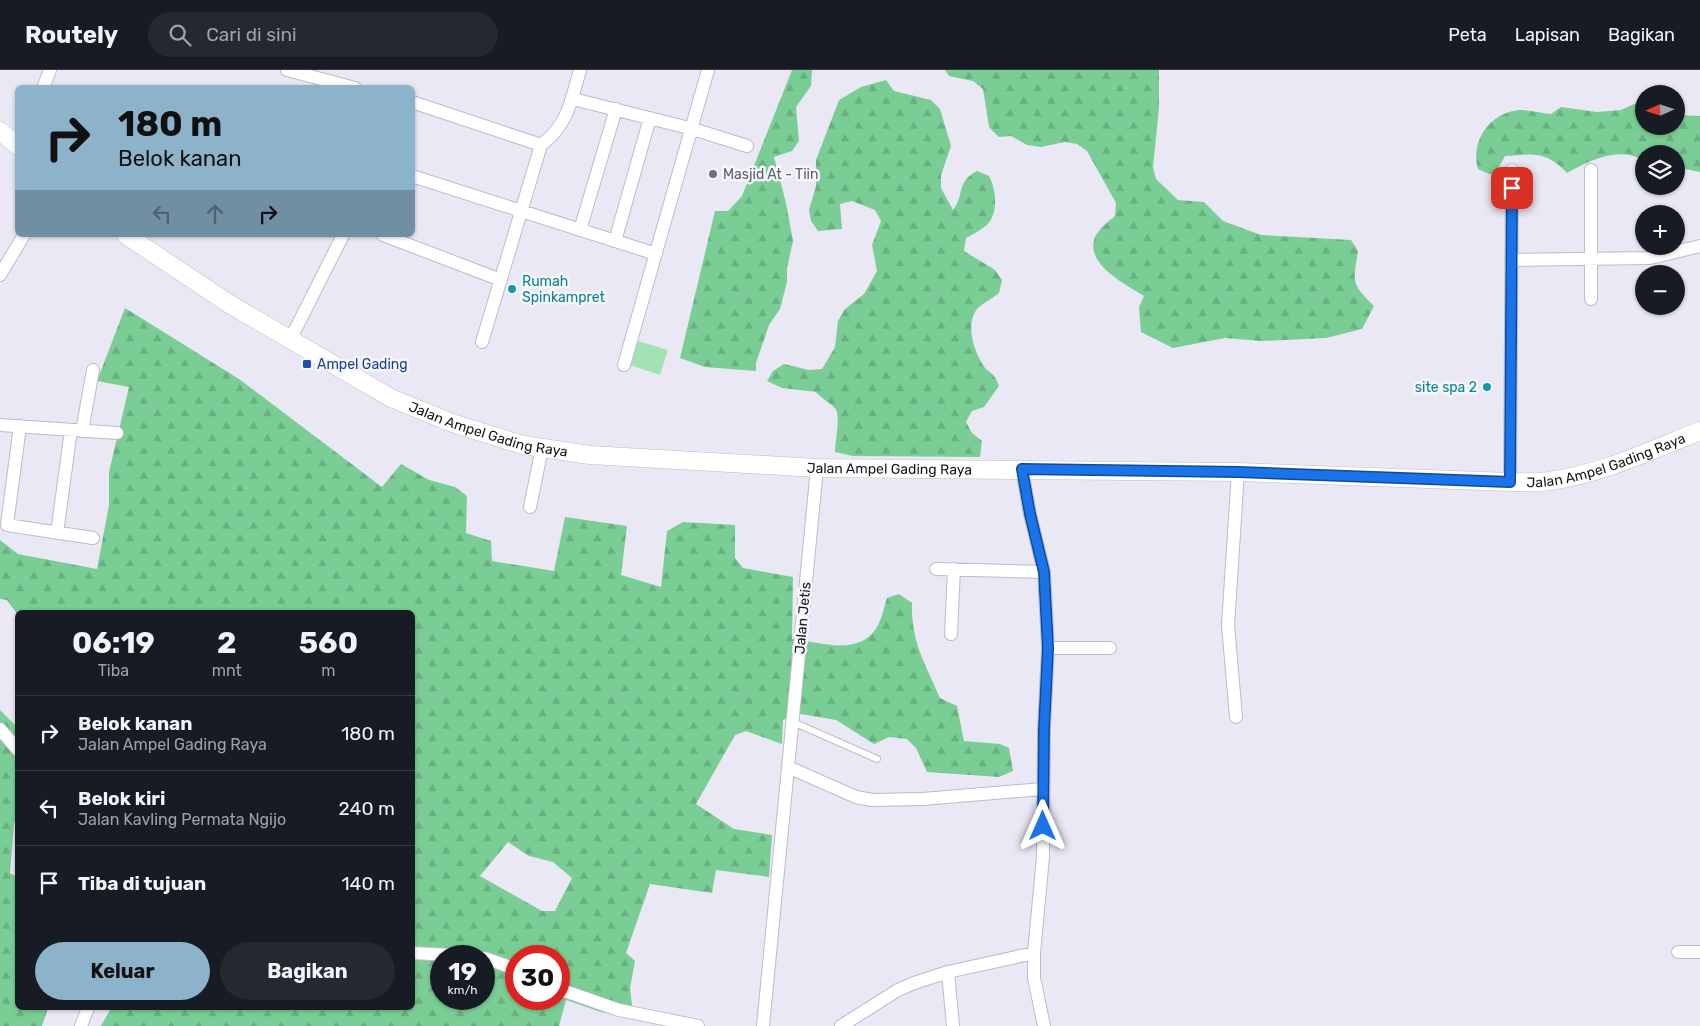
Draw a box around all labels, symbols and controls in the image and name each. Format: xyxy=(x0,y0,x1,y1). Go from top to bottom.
search box xyxy=(148,12,498,57)
text: Routely xyxy=(25,21,118,49)
icon: search xyxy=(166,21,194,49)
text: Cari di sini xyxy=(206,23,297,46)
text: Peta xyxy=(1448,24,1487,46)
text: Lapisan xyxy=(1515,24,1580,46)
text: Bagikan xyxy=(1608,24,1675,46)
north arrow xyxy=(1635,85,1685,135)
map controls xyxy=(1635,85,1685,315)
text: 180 m xyxy=(118,103,222,145)
icon: right xyxy=(35,105,100,170)
text: Belok kanan xyxy=(118,145,242,172)
button: layers xyxy=(1635,145,1685,195)
place label: Masjid At - Tiin xyxy=(723,166,818,183)
pin xyxy=(1491,167,1533,209)
marker: Masjid At - Tiin xyxy=(707,168,719,180)
icon: arrive xyxy=(1498,174,1526,202)
icon: left xyxy=(148,200,176,228)
icon: ahead xyxy=(201,200,229,228)
icon: right xyxy=(254,200,282,228)
button: + xyxy=(1635,205,1685,255)
button: − xyxy=(1635,265,1685,315)
place label: Rumah Spinkampret xyxy=(522,273,606,306)
marker: Rumah Spinkampret xyxy=(506,283,518,295)
place label: Ampel Gading xyxy=(317,356,408,373)
marker: Ampel Gading xyxy=(301,358,313,370)
place label: site spa 2 xyxy=(1415,379,1477,396)
marker: site spa 2 xyxy=(1481,381,1493,393)
street label: Jalan Ampel Gading Raya xyxy=(406,398,569,460)
street label: Jalan Ampel Gading Raya xyxy=(1526,429,1688,491)
street label: Jalan Ampel Gading Raya xyxy=(806,459,972,478)
street label: Jalan Jetis xyxy=(791,581,815,655)
text: 06:19 xyxy=(72,625,155,661)
text: 2 xyxy=(217,625,237,661)
text: 560 xyxy=(299,625,358,661)
text: Tiba xyxy=(98,661,129,680)
text: mnt xyxy=(212,661,242,680)
text: m xyxy=(321,661,335,680)
text: Belok kanan xyxy=(78,712,193,735)
icon: right xyxy=(35,719,63,747)
text: 180 m xyxy=(341,722,395,745)
text: Jalan Ampel Gading Raya xyxy=(78,735,267,754)
text: Belok kiri xyxy=(78,787,165,810)
icon: left xyxy=(35,794,63,822)
text: 240 m xyxy=(339,797,395,820)
position arrow xyxy=(1016,799,1068,851)
text: Jalan Kavling Permata Ngijo xyxy=(78,810,286,829)
icon: arrive xyxy=(35,869,63,897)
text: Tiba di tujuan xyxy=(78,872,206,895)
text: 140 m xyxy=(341,872,395,895)
button: Keluar xyxy=(35,942,210,1000)
button: Bagikan xyxy=(220,942,395,1000)
speed limit sign: 30 xyxy=(505,945,570,1010)
text: 19 xyxy=(448,957,477,986)
text: km/h xyxy=(448,983,477,997)

